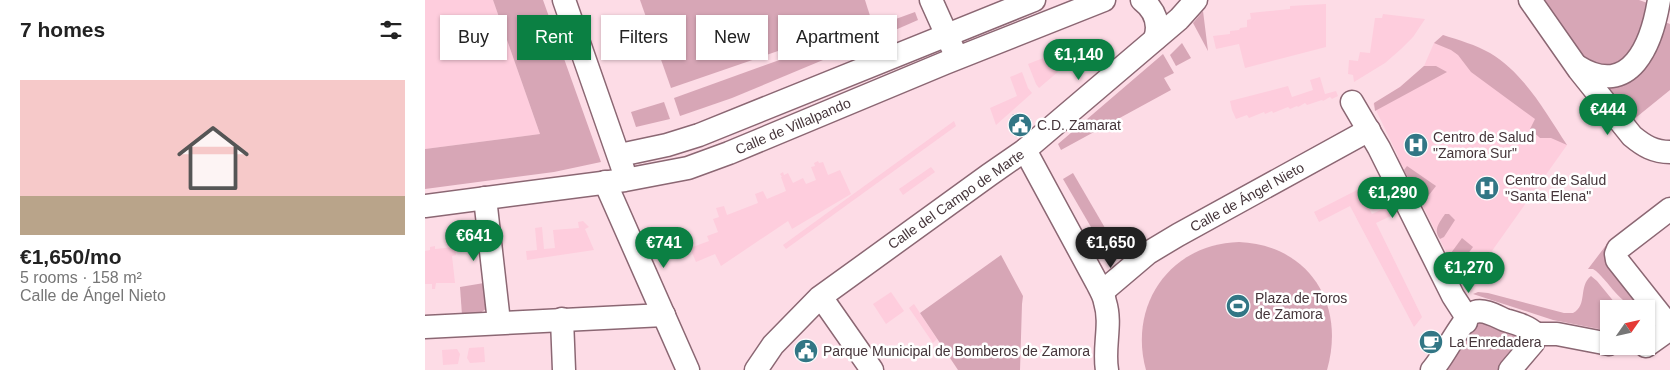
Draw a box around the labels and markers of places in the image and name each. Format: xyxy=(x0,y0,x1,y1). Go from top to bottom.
pin: €1,140 xyxy=(1038,38,1120,81)
pin: €444 xyxy=(1578,94,1638,136)
public building icon: C.D. Zamarat xyxy=(1007,112,1033,138)
place label: C.D. Zamarat xyxy=(1037,117,1121,133)
place label: Centro de Salud "Zamora Sur" xyxy=(1433,129,1534,161)
hospital icon: Centro de Salud "Zamora Sur" xyxy=(1403,132,1429,158)
place label: Centro de Salud "Santa Elena" xyxy=(1505,172,1606,204)
hospital icon: Centro de Salud "Santa Elena" xyxy=(1474,175,1500,201)
pin: €1,290 xyxy=(1352,176,1434,219)
pin: €641 xyxy=(444,220,504,262)
pin: €741 xyxy=(634,226,694,269)
pin: €1,650 xyxy=(1070,226,1152,269)
pin: €1,270 xyxy=(1428,252,1510,294)
place label: Plaza de Toros de Zamora xyxy=(1255,290,1347,322)
sports icon: Plaza de Toros de Zamora xyxy=(1225,293,1251,319)
cafe icon: La Enredadera xyxy=(1418,329,1444,355)
place label: La Enredadera xyxy=(1449,334,1542,350)
public building icon: Parque Municipal de Bomberos de Zamora xyxy=(793,338,819,364)
place label: Parque Municipal de Bomberos de Zamora xyxy=(823,343,1090,359)

